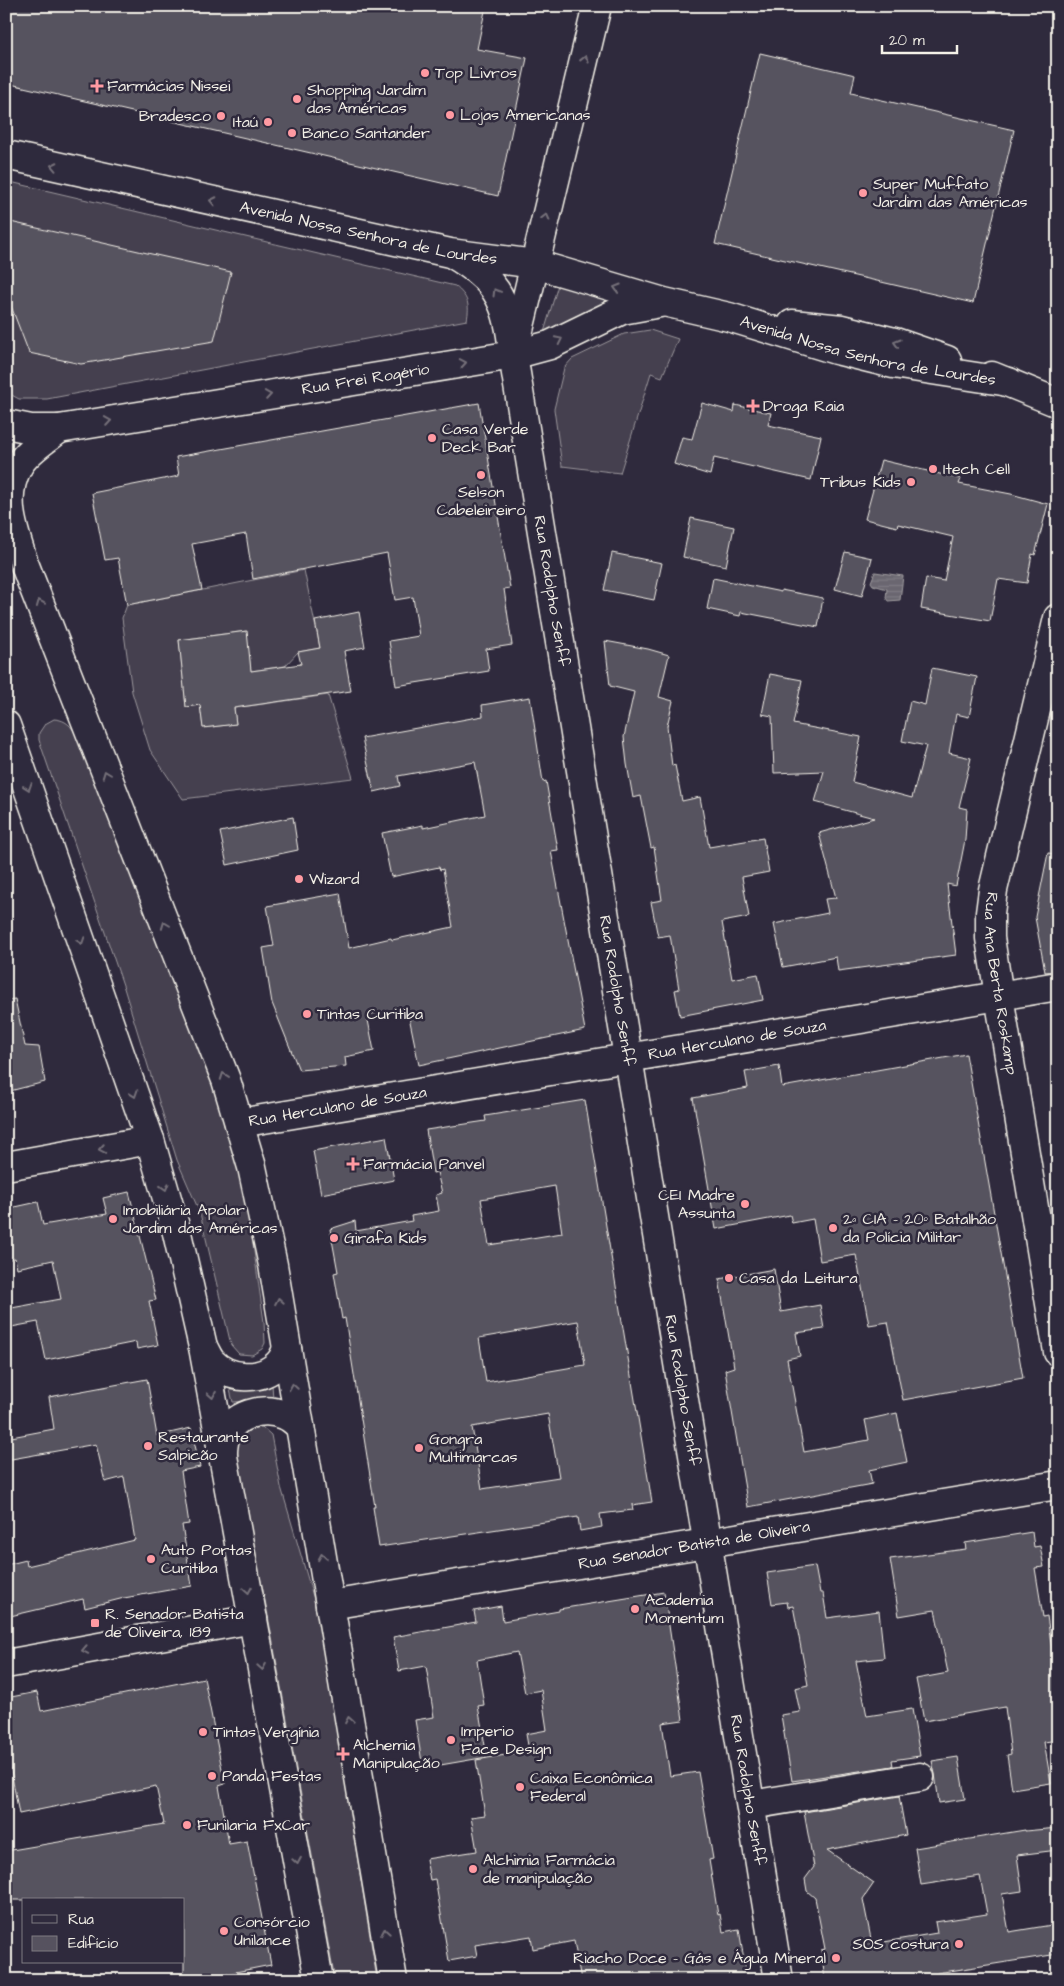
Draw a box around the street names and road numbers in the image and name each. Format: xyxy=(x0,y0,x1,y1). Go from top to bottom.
street label: Avenida Nossa Senhora de Lourdes xyxy=(238,196,499,270)
street label: Avenida Nossa Senhora de Lourdes xyxy=(737,310,997,391)
street label: Rua Frei Rogério xyxy=(300,358,431,400)
street label: Rua Rodolpho Senff xyxy=(528,514,575,668)
street label: Rua Ana Berta Roskamp xyxy=(979,891,1023,1077)
street label: Rua Rodolpho Senff xyxy=(594,914,640,1068)
street label: Rua Herculano de Souza xyxy=(646,1014,828,1065)
street label: Rua Herculano de Souza xyxy=(247,1081,428,1132)
street label: Rua Rodolpho Senff xyxy=(659,1313,706,1468)
street label: Rua Senador Batista de Oliveira xyxy=(577,1515,811,1575)
street label: Rua Rodolpho Senff xyxy=(725,1713,771,1867)

